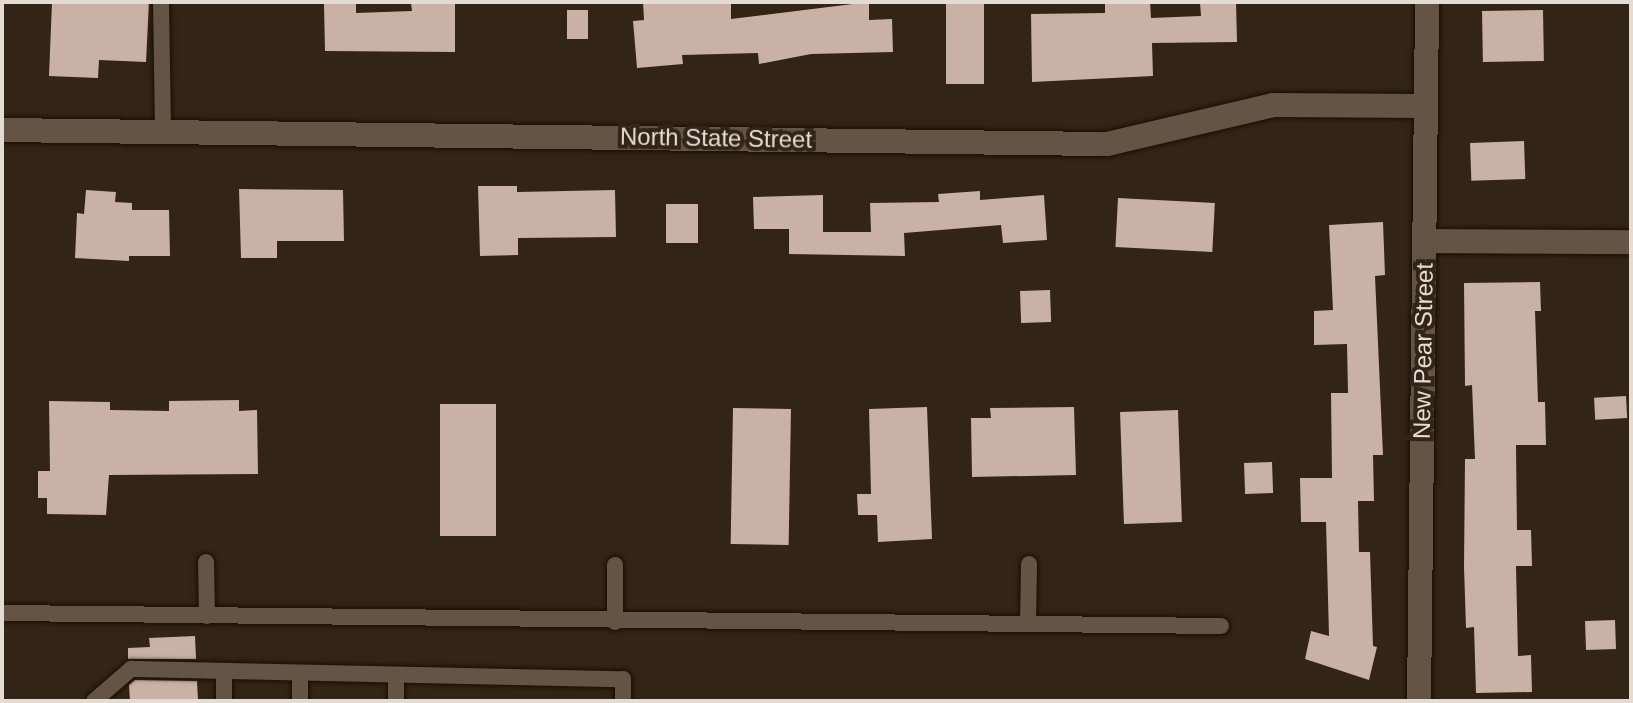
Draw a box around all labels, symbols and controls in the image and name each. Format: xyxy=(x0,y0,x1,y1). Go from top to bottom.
street label: North State Street xyxy=(620,122,812,154)
street label: New Pear Street xyxy=(1407,263,1439,439)

